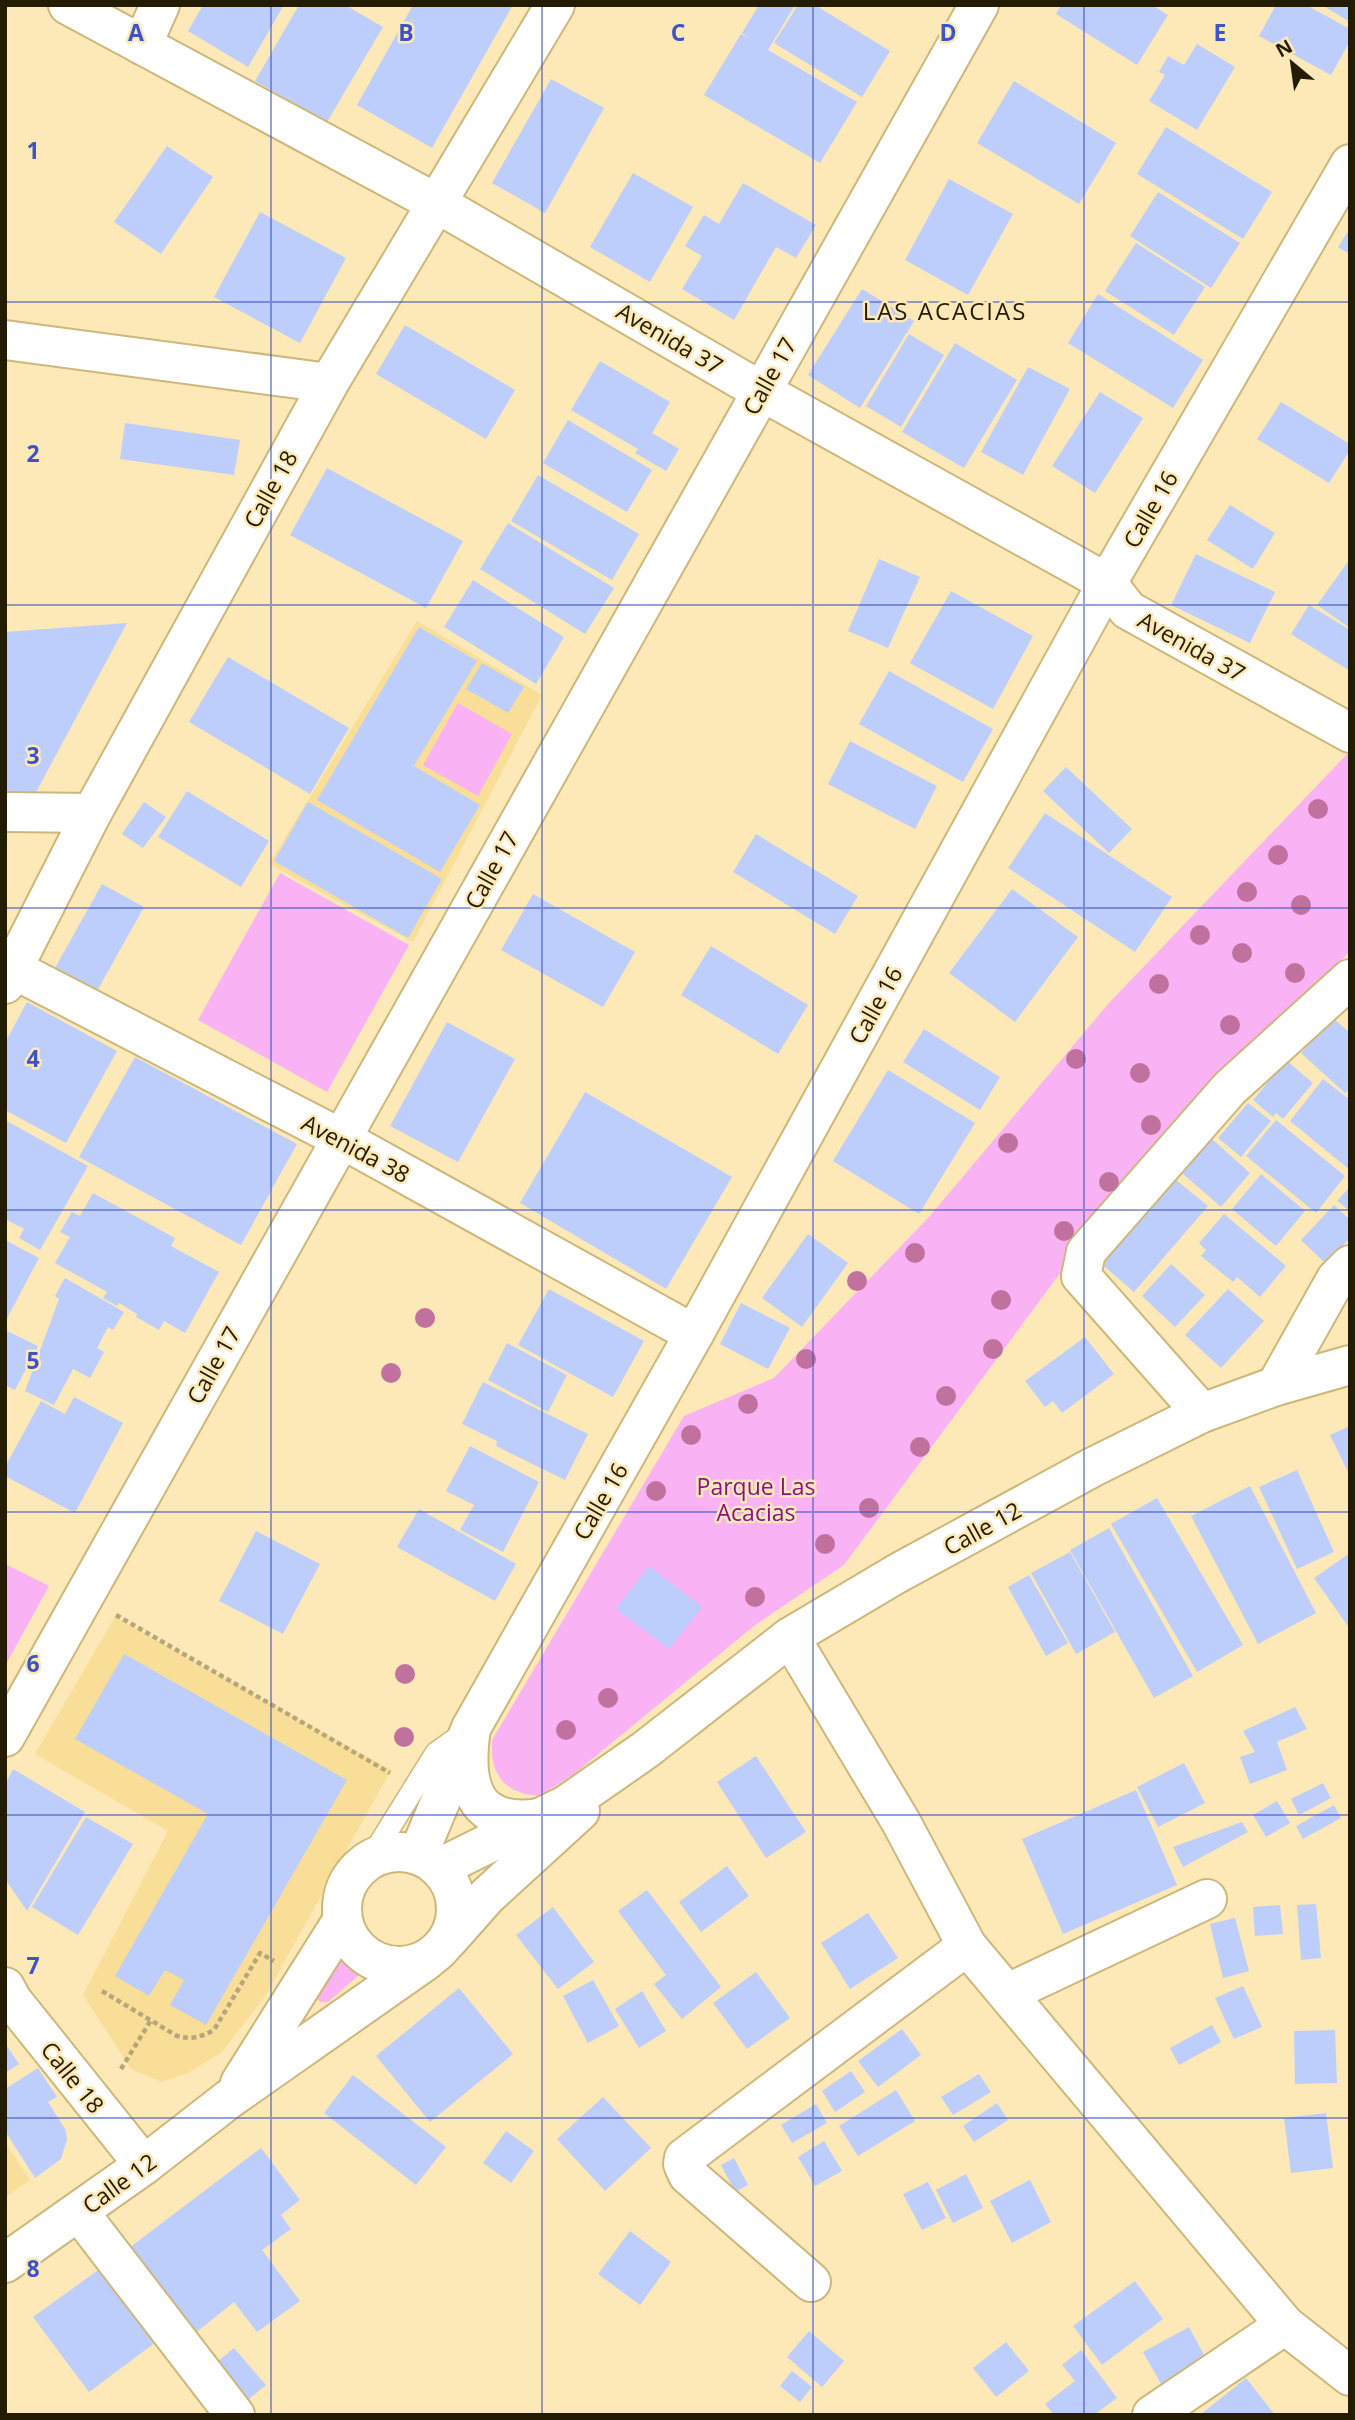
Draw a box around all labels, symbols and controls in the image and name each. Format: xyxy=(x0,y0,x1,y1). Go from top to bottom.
text: A xyxy=(128,16,144,48)
text: B xyxy=(398,16,414,48)
text: C xyxy=(671,16,685,48)
text: D xyxy=(939,16,957,48)
text: E xyxy=(1214,16,1226,48)
north arrow xyxy=(1257,28,1327,98)
text: N xyxy=(1271,33,1297,63)
text: 1 xyxy=(26,134,40,166)
district label: LAS ACACIAS xyxy=(863,294,1027,327)
street label: Avenida 37 xyxy=(611,295,729,381)
street label: Calle 17 xyxy=(735,331,803,421)
text: 2 xyxy=(26,437,40,469)
street label: Calle 18 xyxy=(236,444,304,534)
street label: Calle 16 xyxy=(1115,465,1185,553)
street label: Avenida 37 xyxy=(1133,603,1251,689)
text: 3 xyxy=(26,739,40,771)
street label: Calle 17 xyxy=(457,825,525,915)
street label: Calle 16 xyxy=(841,960,909,1050)
text: 4 xyxy=(26,1042,40,1074)
street label: Avenida 38 xyxy=(296,1106,416,1190)
street label: Calle 17 xyxy=(179,1320,247,1410)
text: 5 xyxy=(26,1344,40,1376)
street label: Calle 16 xyxy=(565,1457,635,1545)
park label: Parque Las Acacias xyxy=(697,1470,815,1528)
street label: Calle 12 xyxy=(937,1494,1027,1562)
text: 6 xyxy=(26,1647,40,1679)
text: 7 xyxy=(26,1949,40,1981)
street label: Calle 18 xyxy=(34,2034,112,2120)
street label: Calle 12 xyxy=(76,2145,162,2221)
text: 8 xyxy=(26,2252,40,2284)

